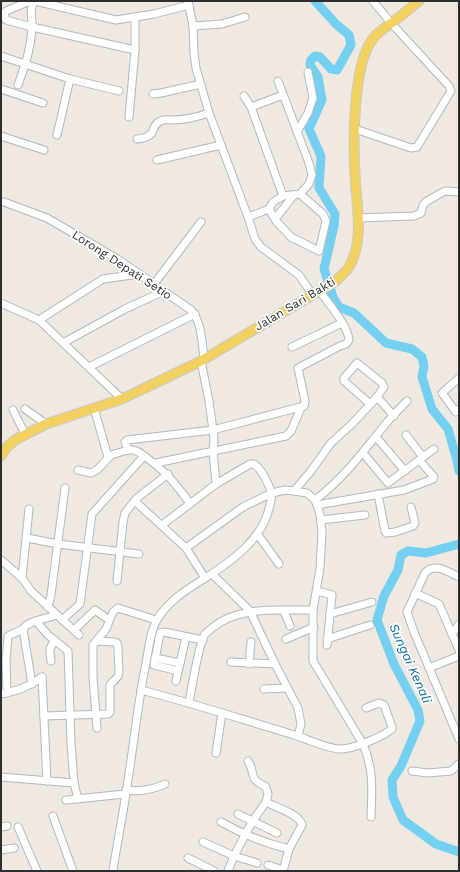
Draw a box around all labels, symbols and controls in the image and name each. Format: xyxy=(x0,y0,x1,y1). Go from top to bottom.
street label: Lorong Depati Setio xyxy=(70,228,174,302)
street label: Jalan Sari Bakti xyxy=(252,274,338,334)
water label: Sungai Kenali xyxy=(386,621,435,706)

